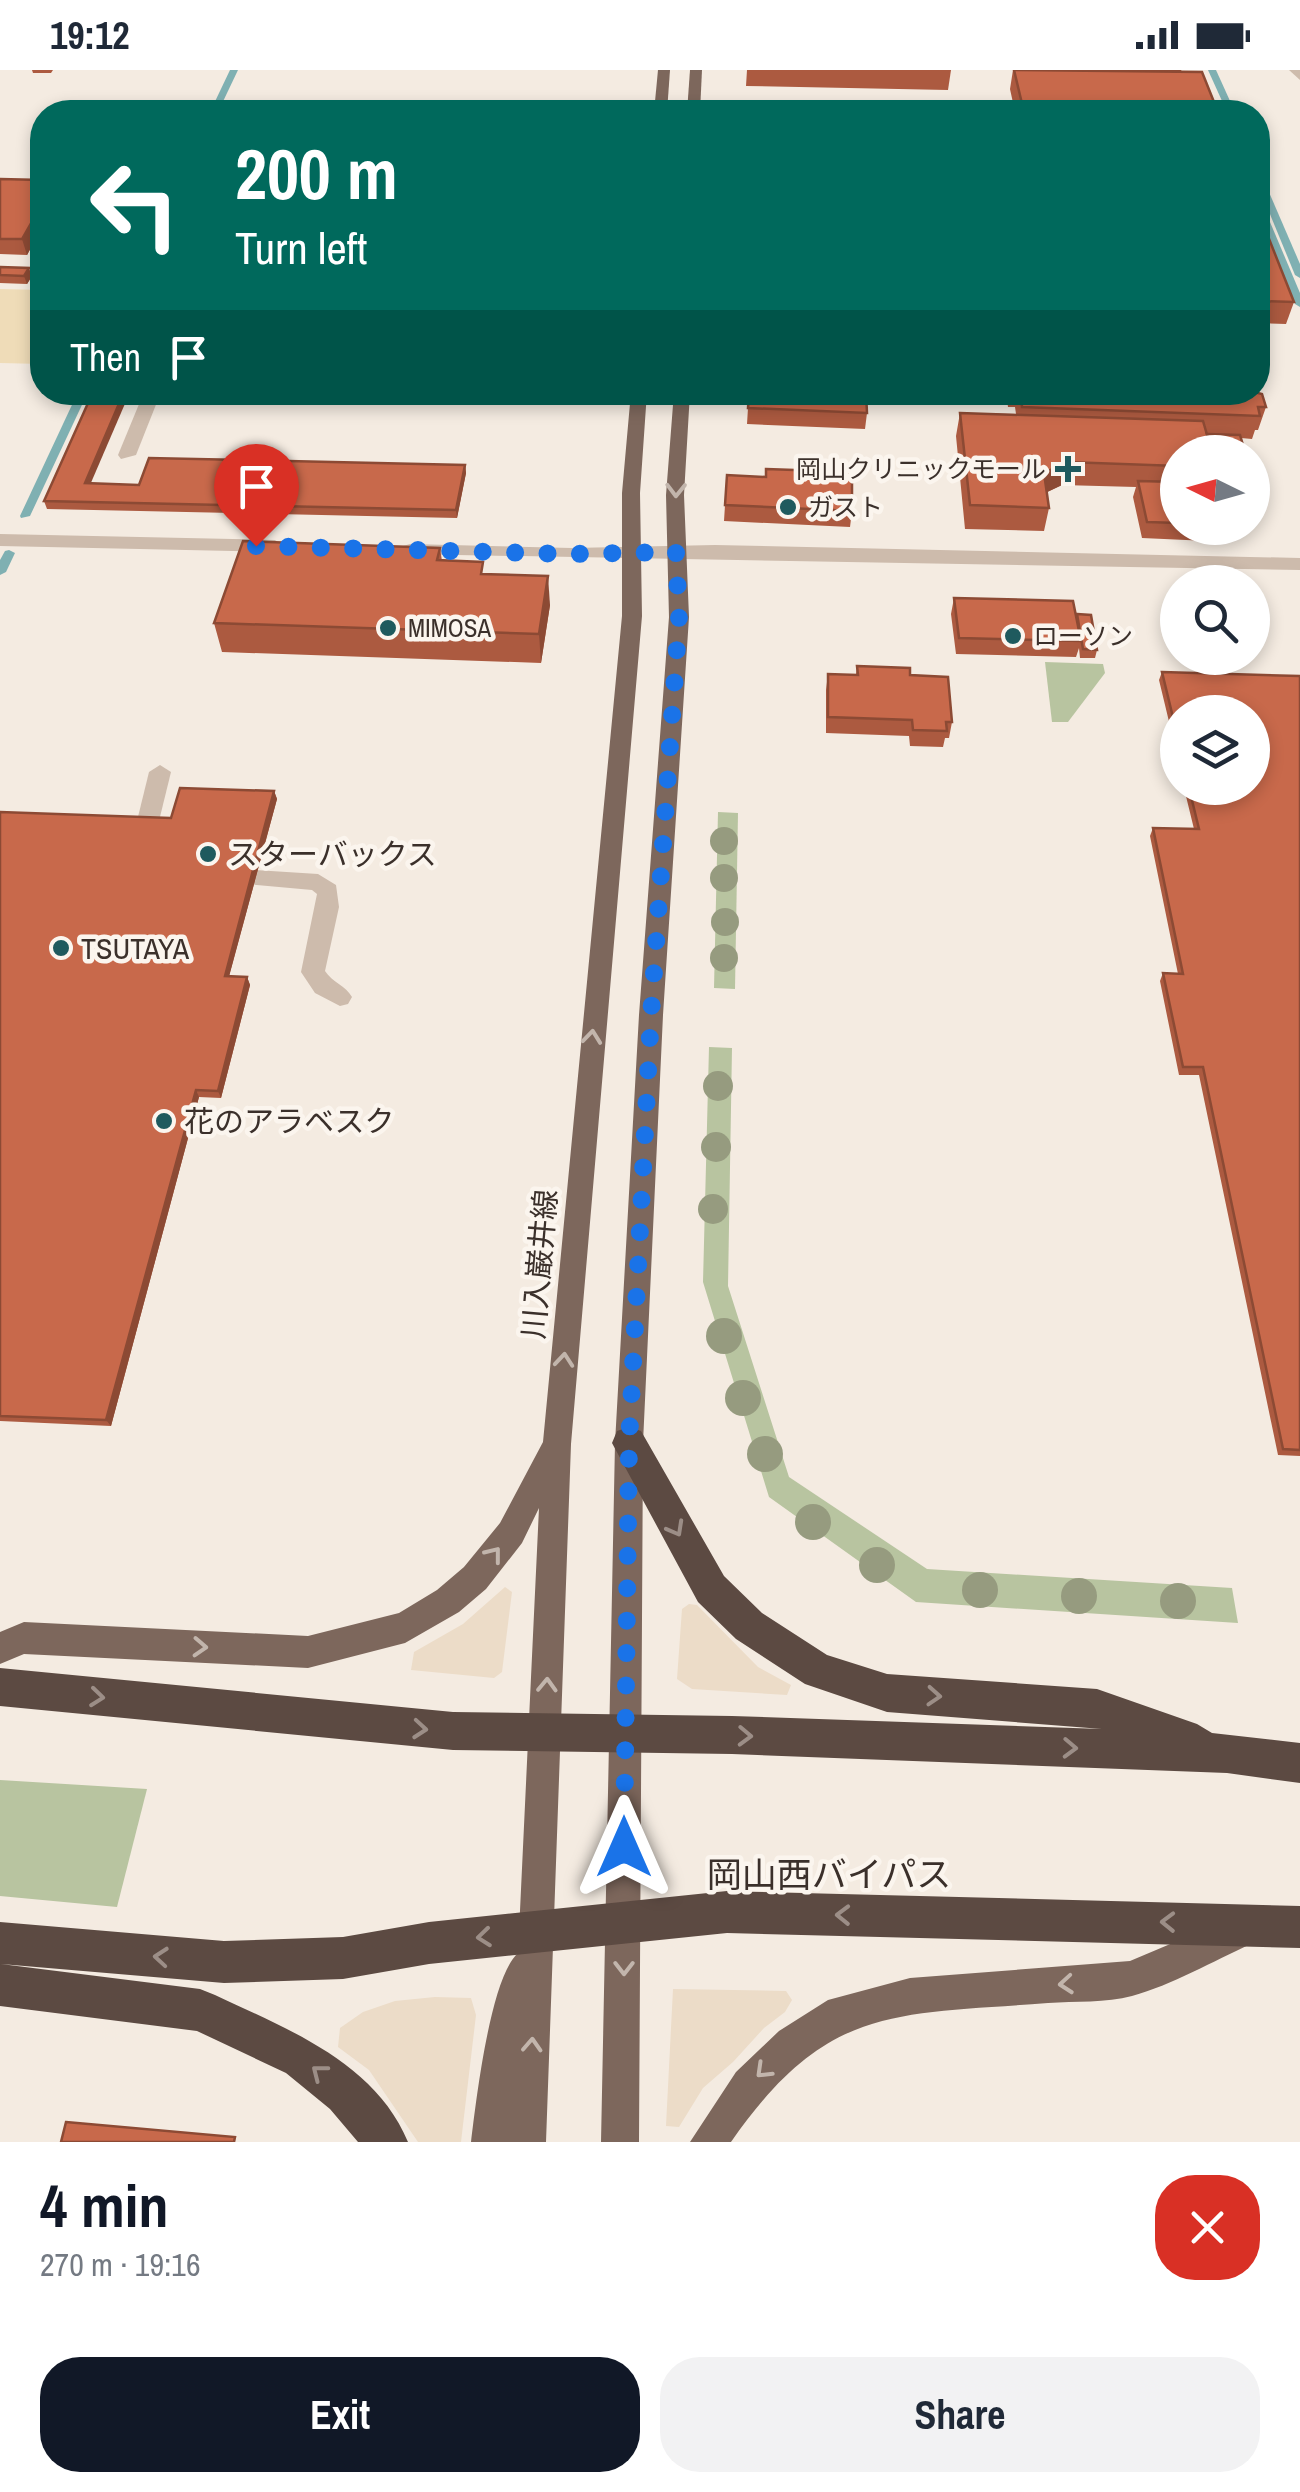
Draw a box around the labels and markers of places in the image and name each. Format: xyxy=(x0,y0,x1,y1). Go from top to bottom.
pin xyxy=(214,444,299,547)
place label: 岡山クリニックモール xyxy=(796,452,1046,486)
marker: 岡山クリニックモール xyxy=(1055,456,1081,482)
place label: ガスト xyxy=(808,490,883,524)
marker: ガスト xyxy=(777,496,799,518)
place label: MIMOSA xyxy=(408,611,491,645)
marker: MIMOSA xyxy=(377,617,399,639)
place label: ローソン xyxy=(1033,619,1133,653)
marker: ローソン xyxy=(1002,625,1024,647)
place label: スターバックス xyxy=(228,834,437,874)
marker: スターバックス xyxy=(197,843,219,865)
place label: TSUTAYA xyxy=(81,928,190,968)
marker: TSUTAYA xyxy=(50,937,72,959)
place label: 花のアラベスク xyxy=(184,1101,395,1141)
marker: 花のアラベスク xyxy=(153,1110,175,1132)

